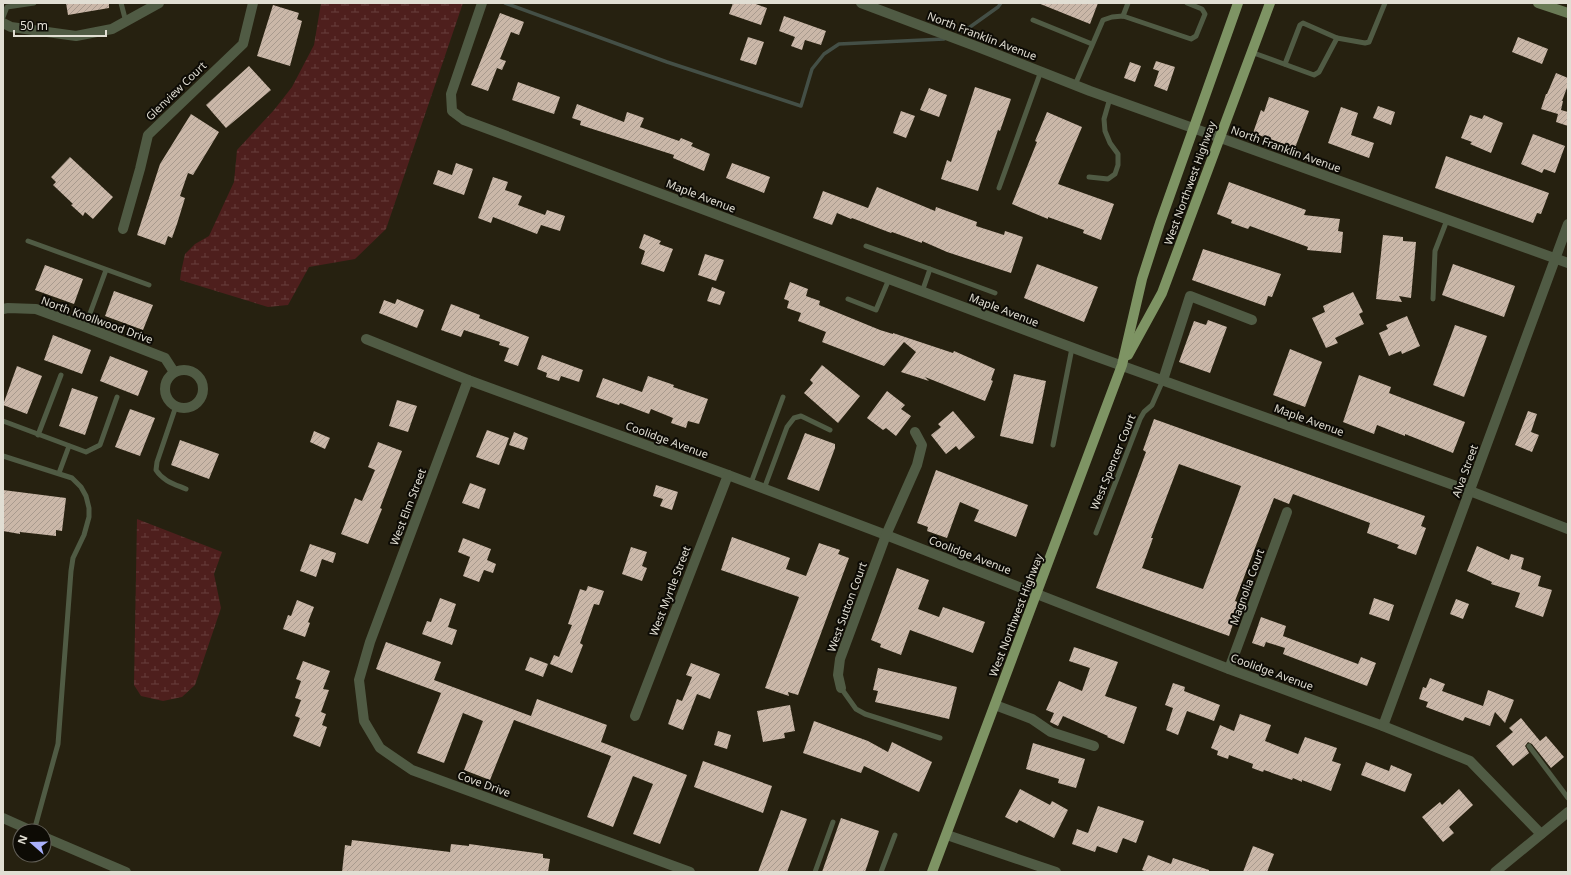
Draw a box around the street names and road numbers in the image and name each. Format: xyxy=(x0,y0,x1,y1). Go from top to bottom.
street label: North Franklin Avenue xyxy=(925,8,1039,63)
street label: Glenview Court xyxy=(142,58,209,123)
street label: West Northwest Highway xyxy=(1160,119,1219,247)
street label: North Franklin Avenue xyxy=(1229,122,1343,175)
street label: Maple Avenue xyxy=(664,175,738,216)
street label: Maple Avenue xyxy=(967,289,1041,330)
street label: North Knollwood Drive xyxy=(39,292,155,347)
street label: Maple Avenue xyxy=(1272,400,1346,439)
street label: West Spencer Court xyxy=(1086,412,1139,512)
street label: Coolidge Avenue xyxy=(624,418,711,461)
street label: Alva Street xyxy=(1448,442,1481,499)
street label: West Elm Street xyxy=(386,466,429,547)
street label: Coolidge Avenue xyxy=(927,532,1014,577)
street label: West Myrtle Street xyxy=(646,544,694,638)
street label: Magnolia Court xyxy=(1226,547,1267,627)
street label: West Northwest Highway xyxy=(985,551,1046,678)
street label: West Sutton Court xyxy=(823,560,870,654)
street label: Coolidge Avenue xyxy=(1229,650,1316,693)
street label: Cove Drive xyxy=(456,767,513,800)

